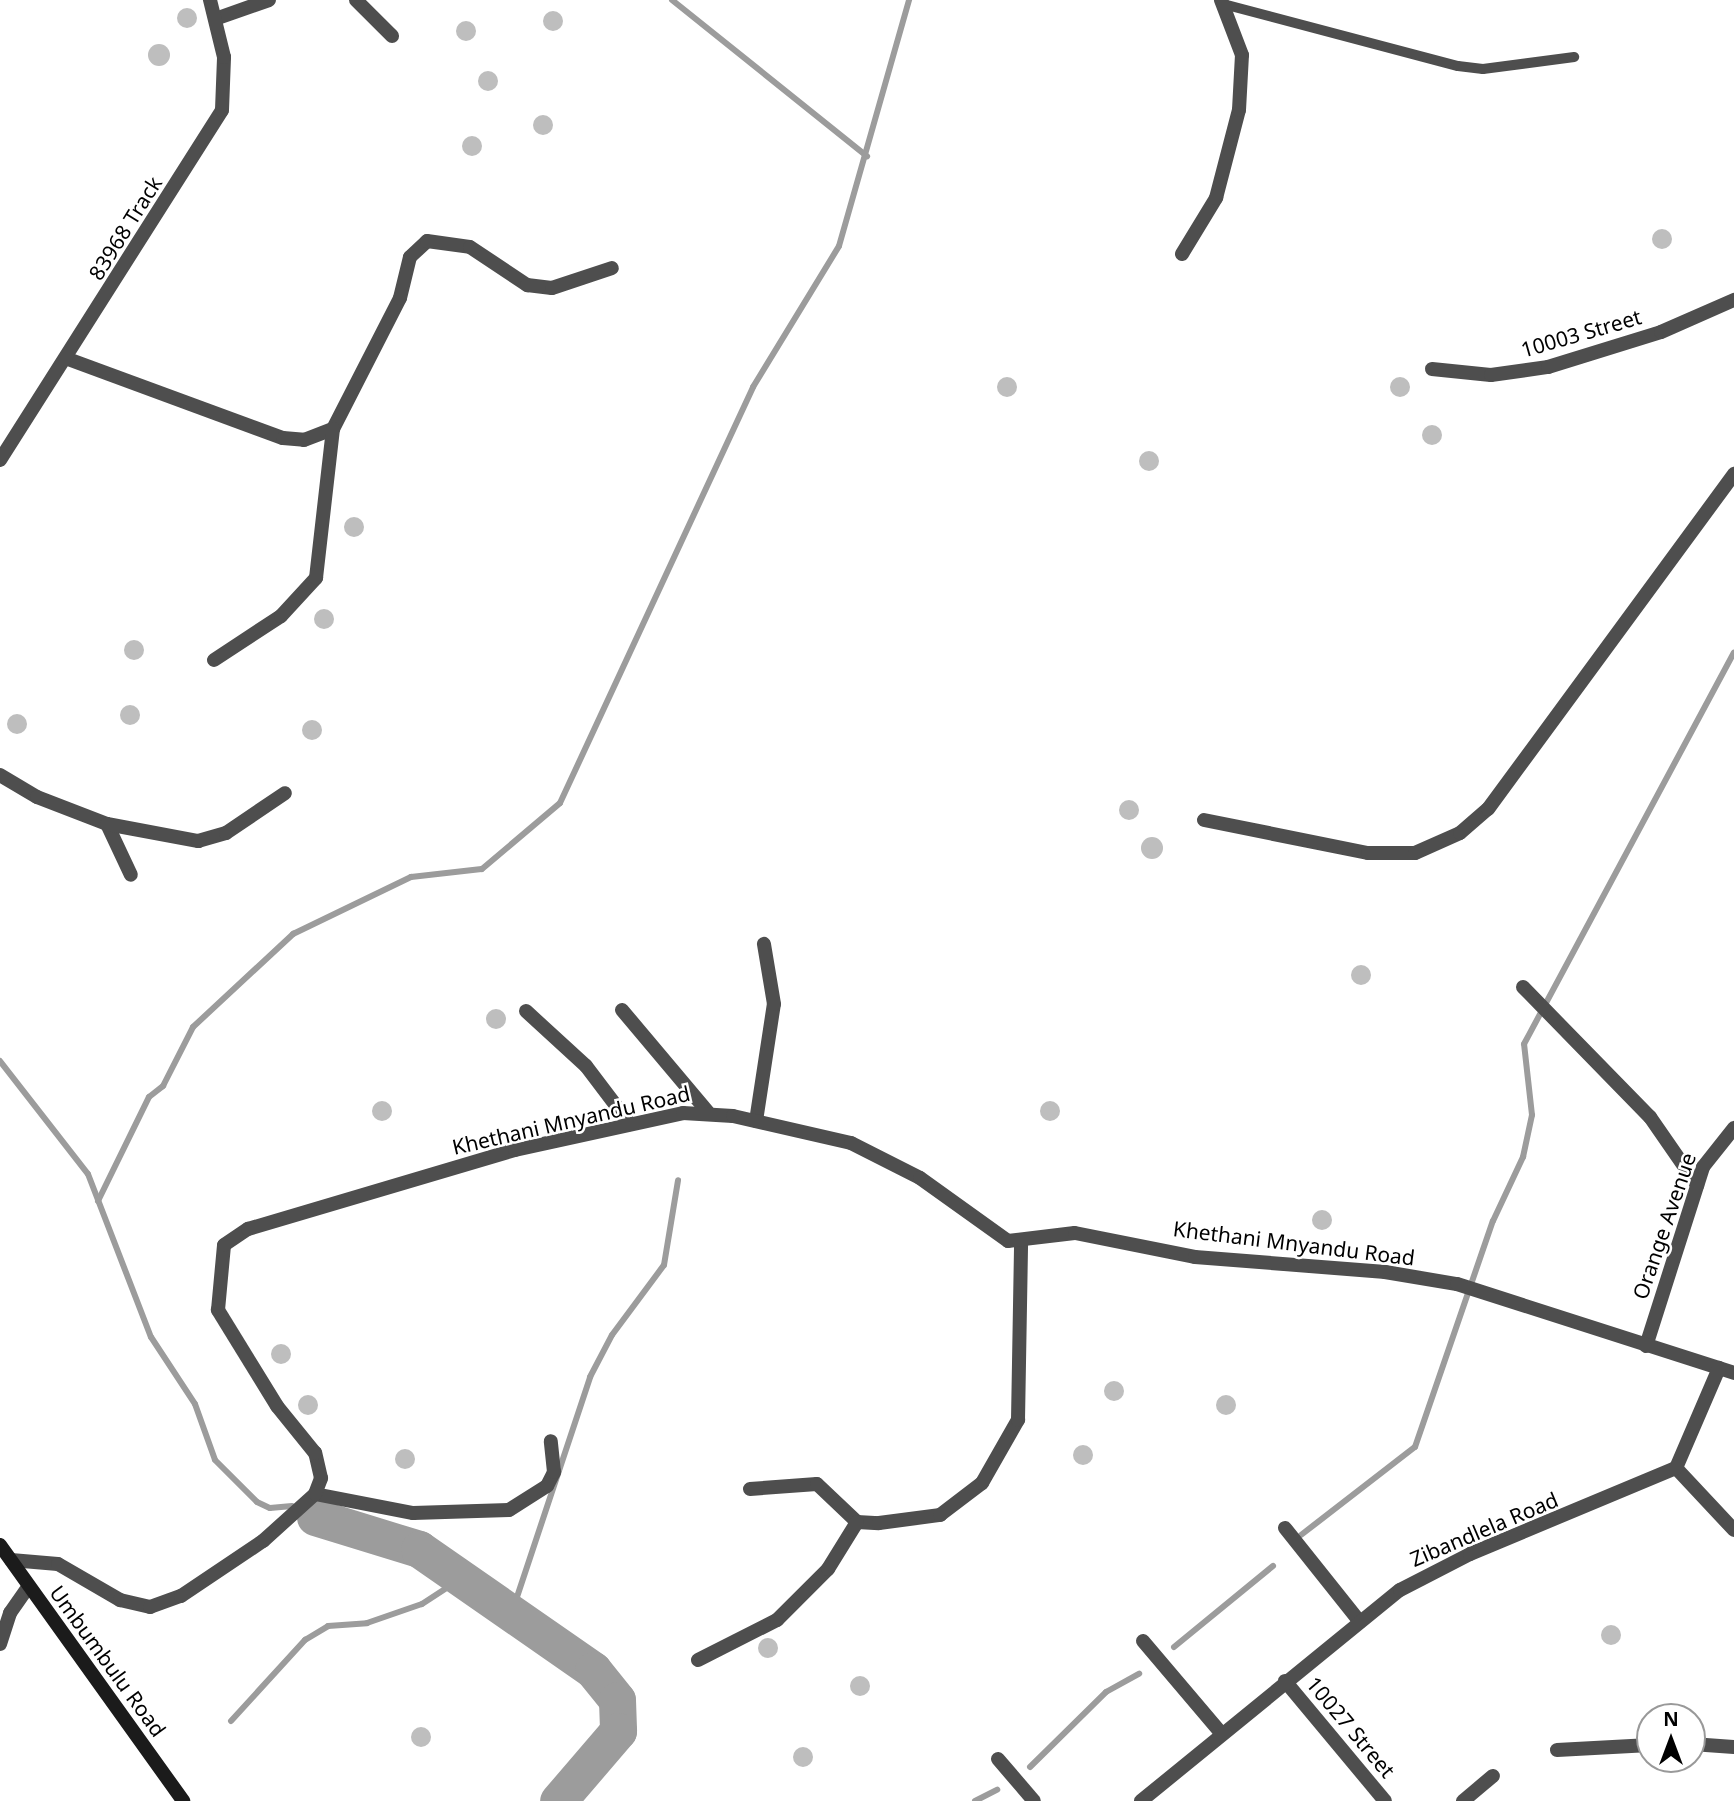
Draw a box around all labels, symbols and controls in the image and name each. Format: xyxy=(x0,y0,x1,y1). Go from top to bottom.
street label: 83968 Track xyxy=(83,172,167,284)
street label: 10003 Street xyxy=(1518,304,1644,362)
street label: Khethani Mnyandu Road xyxy=(450,1080,692,1160)
street label: Orange Avenue xyxy=(1627,1149,1701,1303)
street label: Khethani Mnyandu Road xyxy=(1172,1216,1416,1270)
street label: Zibandlela Road xyxy=(1406,1486,1562,1572)
street label: Umbumbulu Road xyxy=(45,1580,171,1742)
street label: 10027 Street xyxy=(1301,1671,1401,1783)
north arrow xyxy=(1636,1703,1706,1773)
text: N xyxy=(1663,1706,1679,1732)

